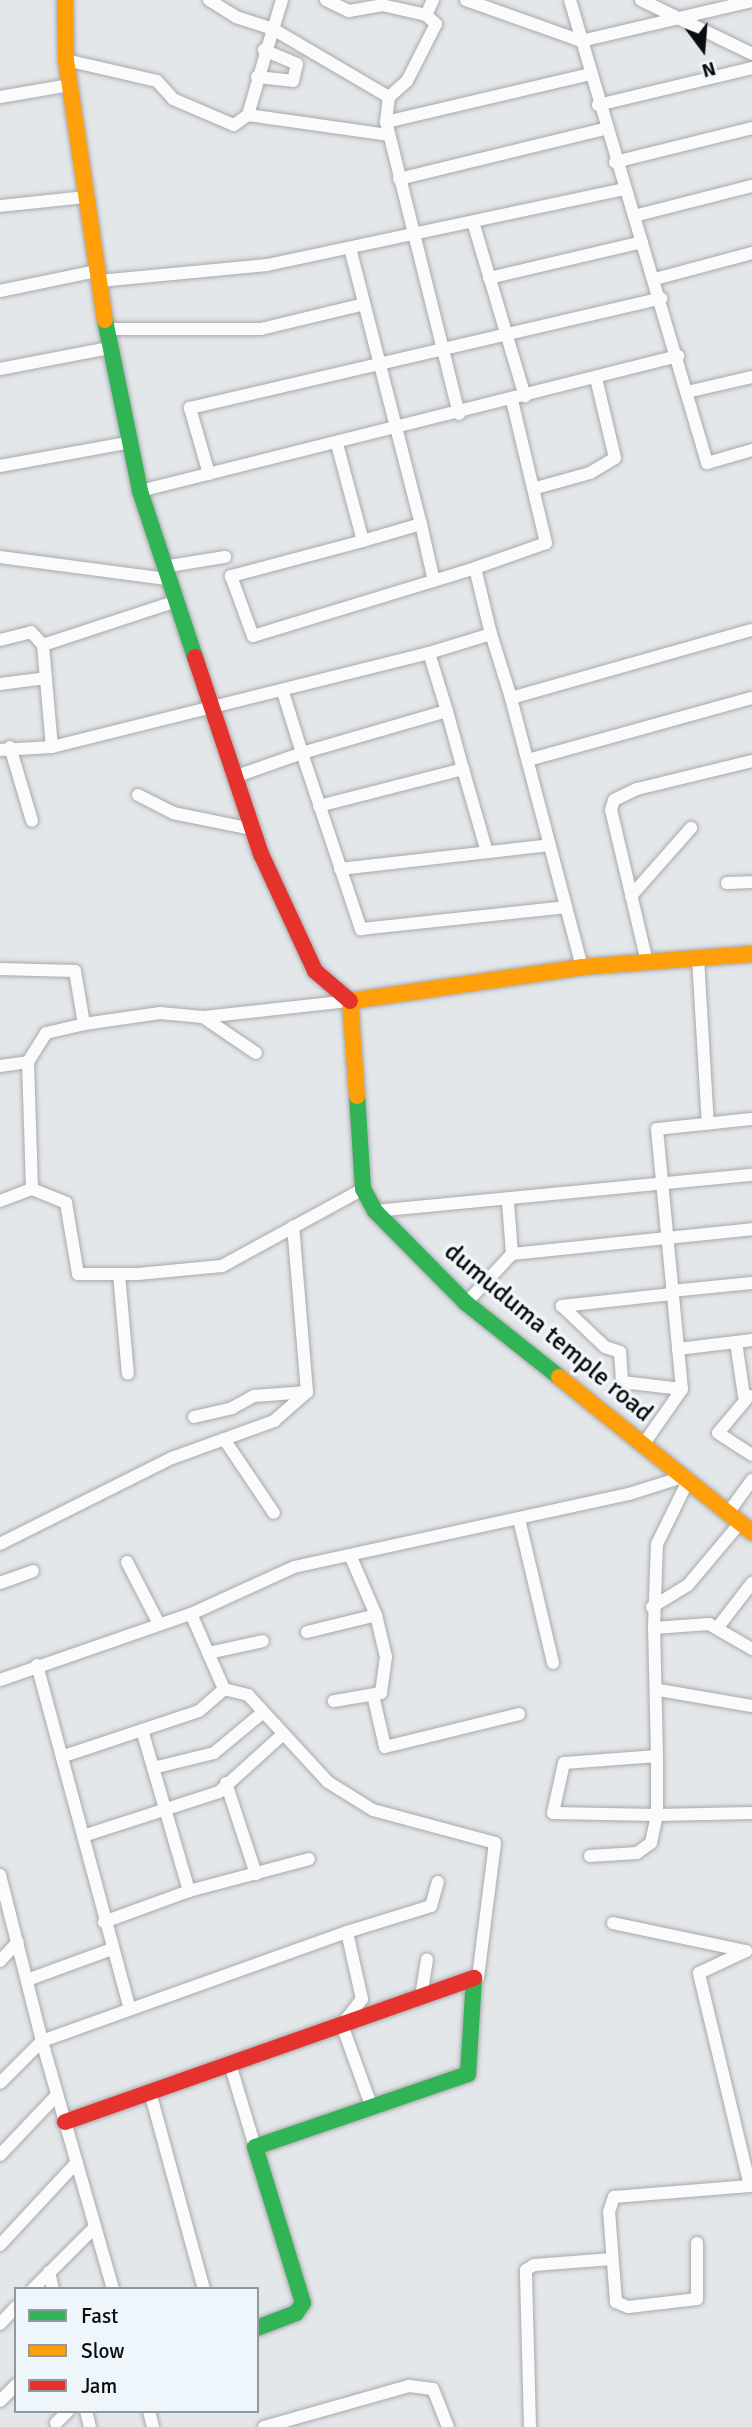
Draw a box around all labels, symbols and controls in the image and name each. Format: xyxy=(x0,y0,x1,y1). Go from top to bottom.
north arrow xyxy=(668,14,738,84)
text: N xyxy=(699,56,718,83)
street label: dumuduma temple road xyxy=(437,1237,659,1429)
legend xyxy=(14,2287,259,2413)
text: Fast xyxy=(81,2303,118,2329)
text: Slow xyxy=(81,2338,125,2364)
text: Jam xyxy=(81,2373,117,2399)

